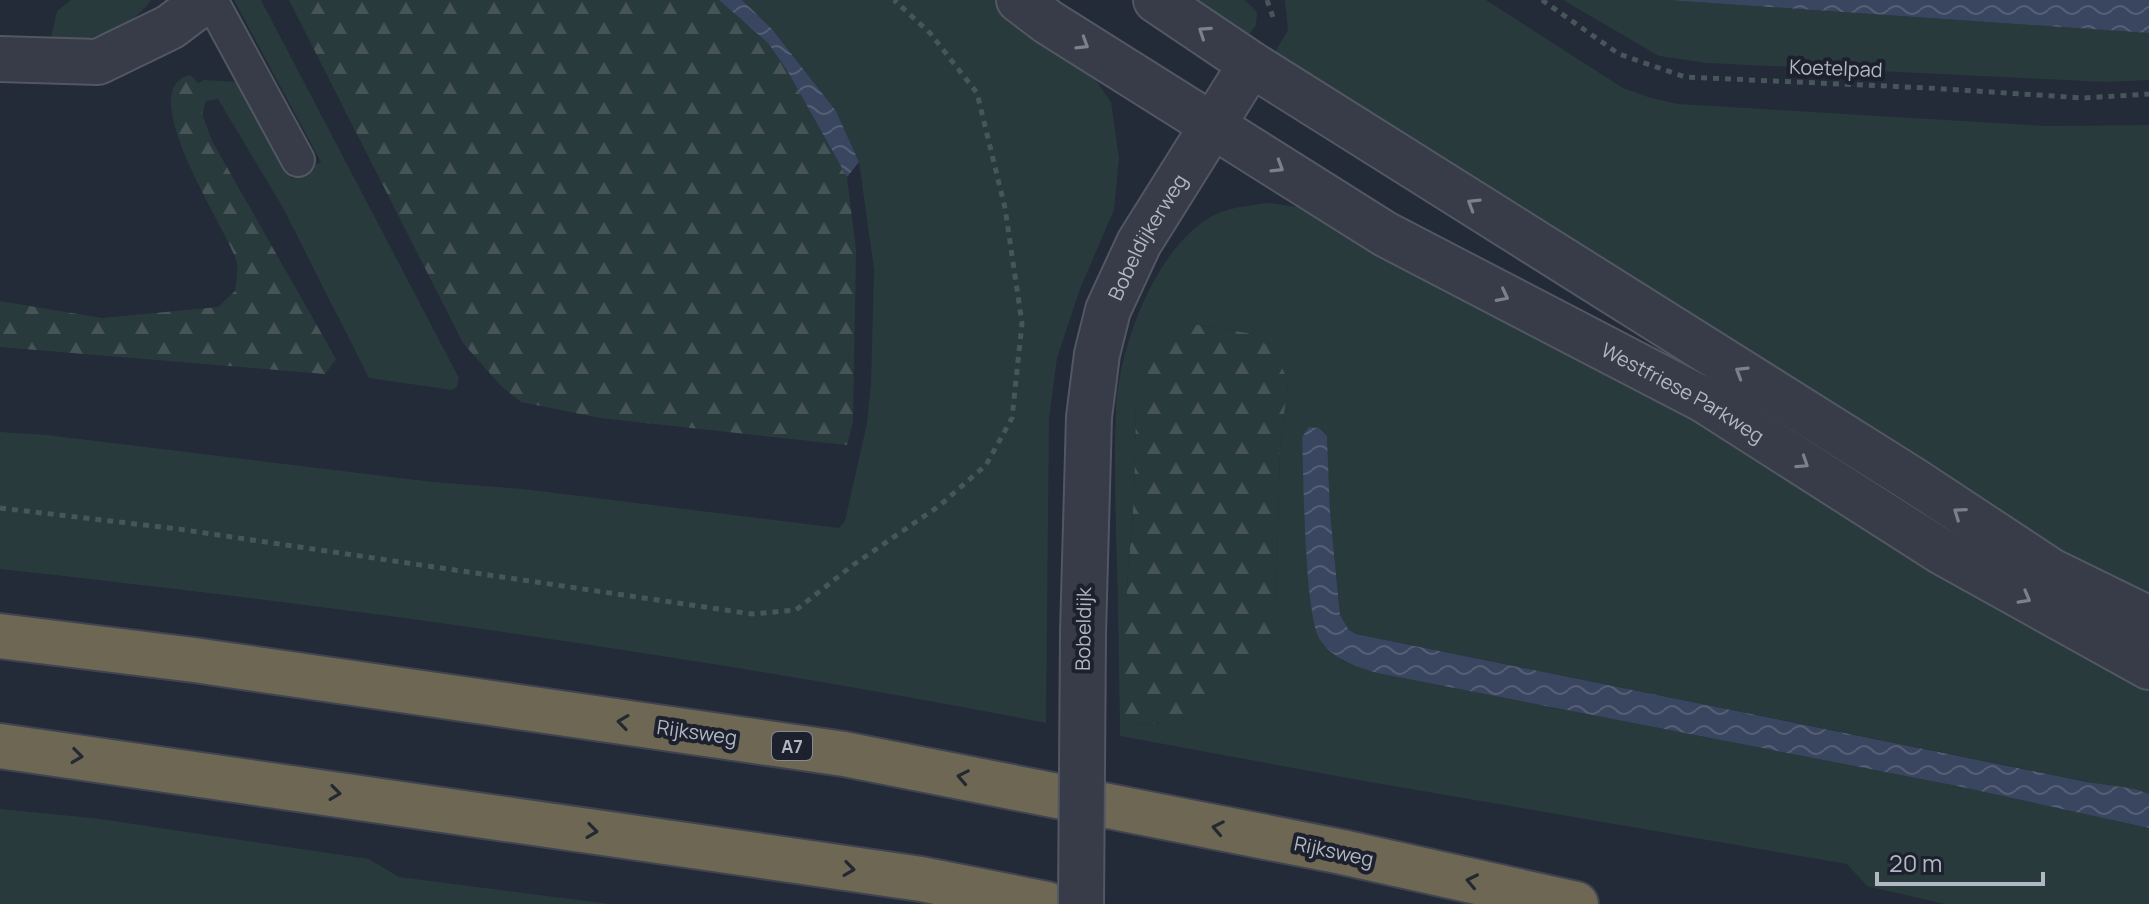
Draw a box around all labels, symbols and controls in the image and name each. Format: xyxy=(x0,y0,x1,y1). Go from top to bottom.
one-way arrow xyxy=(1198,27,1212,42)
one-way arrow xyxy=(1075,35,1089,50)
street label: Koetelpad xyxy=(1789,53,1883,83)
one-way arrow xyxy=(1269,158,1283,173)
street label: Bobeldijkerweg xyxy=(1101,168,1193,304)
one-way arrow xyxy=(1467,198,1482,213)
one-way arrow xyxy=(1495,286,1510,301)
street label: Westfriese Parkweg xyxy=(1597,336,1770,449)
one-way arrow xyxy=(1735,366,1749,381)
one-way arrow xyxy=(1795,454,1809,469)
one-way arrow xyxy=(1954,508,1968,522)
street label: Bobeldijk xyxy=(1069,586,1097,671)
one-way arrow xyxy=(2017,589,2031,604)
street label: Rijksweg xyxy=(655,713,739,751)
one-way arrow xyxy=(616,714,630,731)
road number: A7 xyxy=(772,732,812,760)
one-way arrow xyxy=(70,747,84,764)
one-way arrow xyxy=(956,769,970,786)
one-way arrow xyxy=(328,784,342,801)
one-way arrow xyxy=(1211,820,1225,837)
one-way arrow xyxy=(585,822,599,839)
street label: Rijksweg xyxy=(1292,829,1376,873)
scale bar xyxy=(1877,836,2043,886)
text: 20 m xyxy=(1889,846,1942,879)
one-way arrow xyxy=(842,860,856,877)
one-way arrow xyxy=(1466,873,1480,890)

